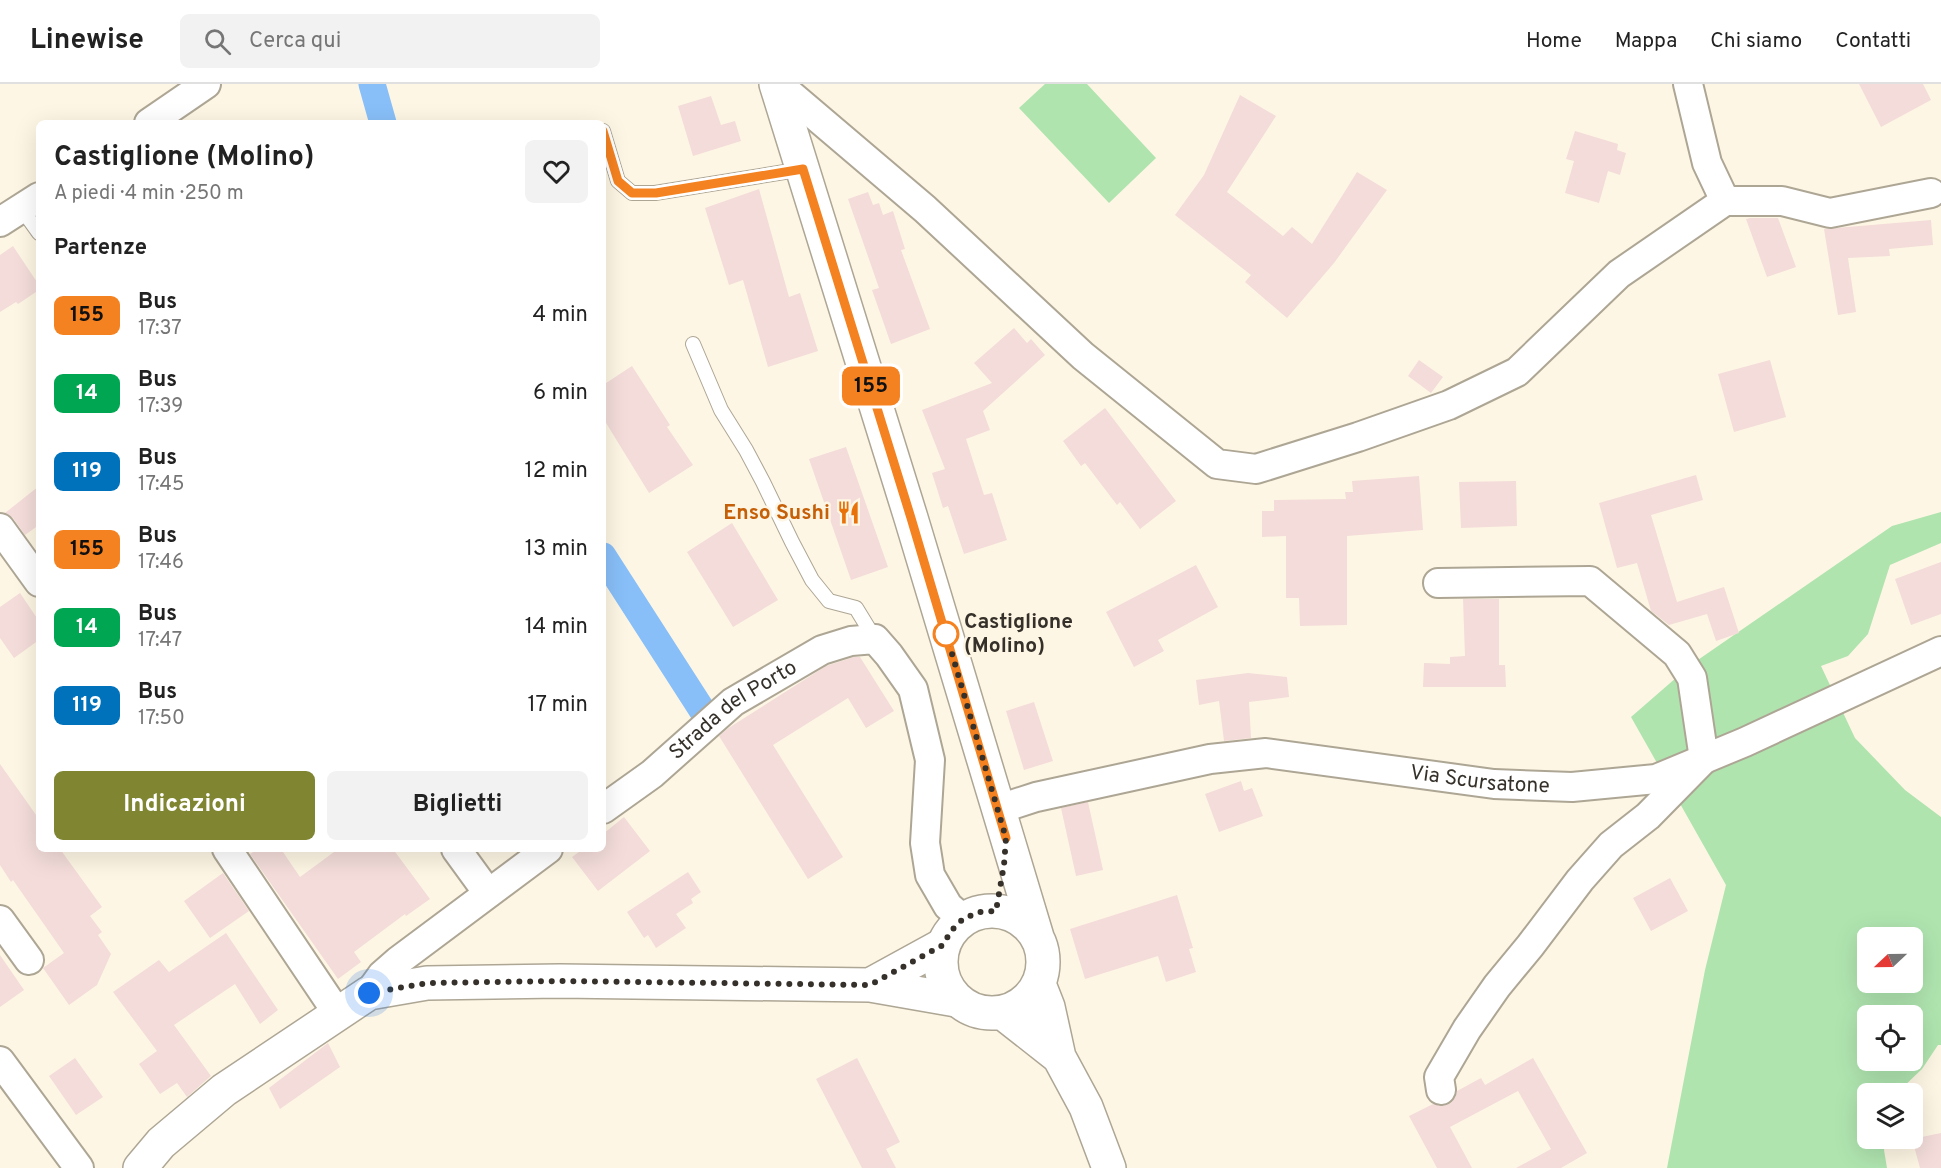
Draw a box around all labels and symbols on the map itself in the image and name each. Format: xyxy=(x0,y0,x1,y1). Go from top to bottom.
line badge: 155 xyxy=(836,366,906,406)
place label: Enso Sushi xyxy=(723,500,830,527)
restaurant icon: Enso Sushi xyxy=(835,500,861,526)
place label: Castiglione (Molino) xyxy=(964,609,1073,660)
marker: Castiglione (Molino) xyxy=(933,621,959,647)
street label: Strada del Porto xyxy=(663,654,802,766)
street label: Via Scursatone xyxy=(1408,759,1550,800)
north arrow xyxy=(1857,927,1923,993)
your location xyxy=(354,978,384,1008)

